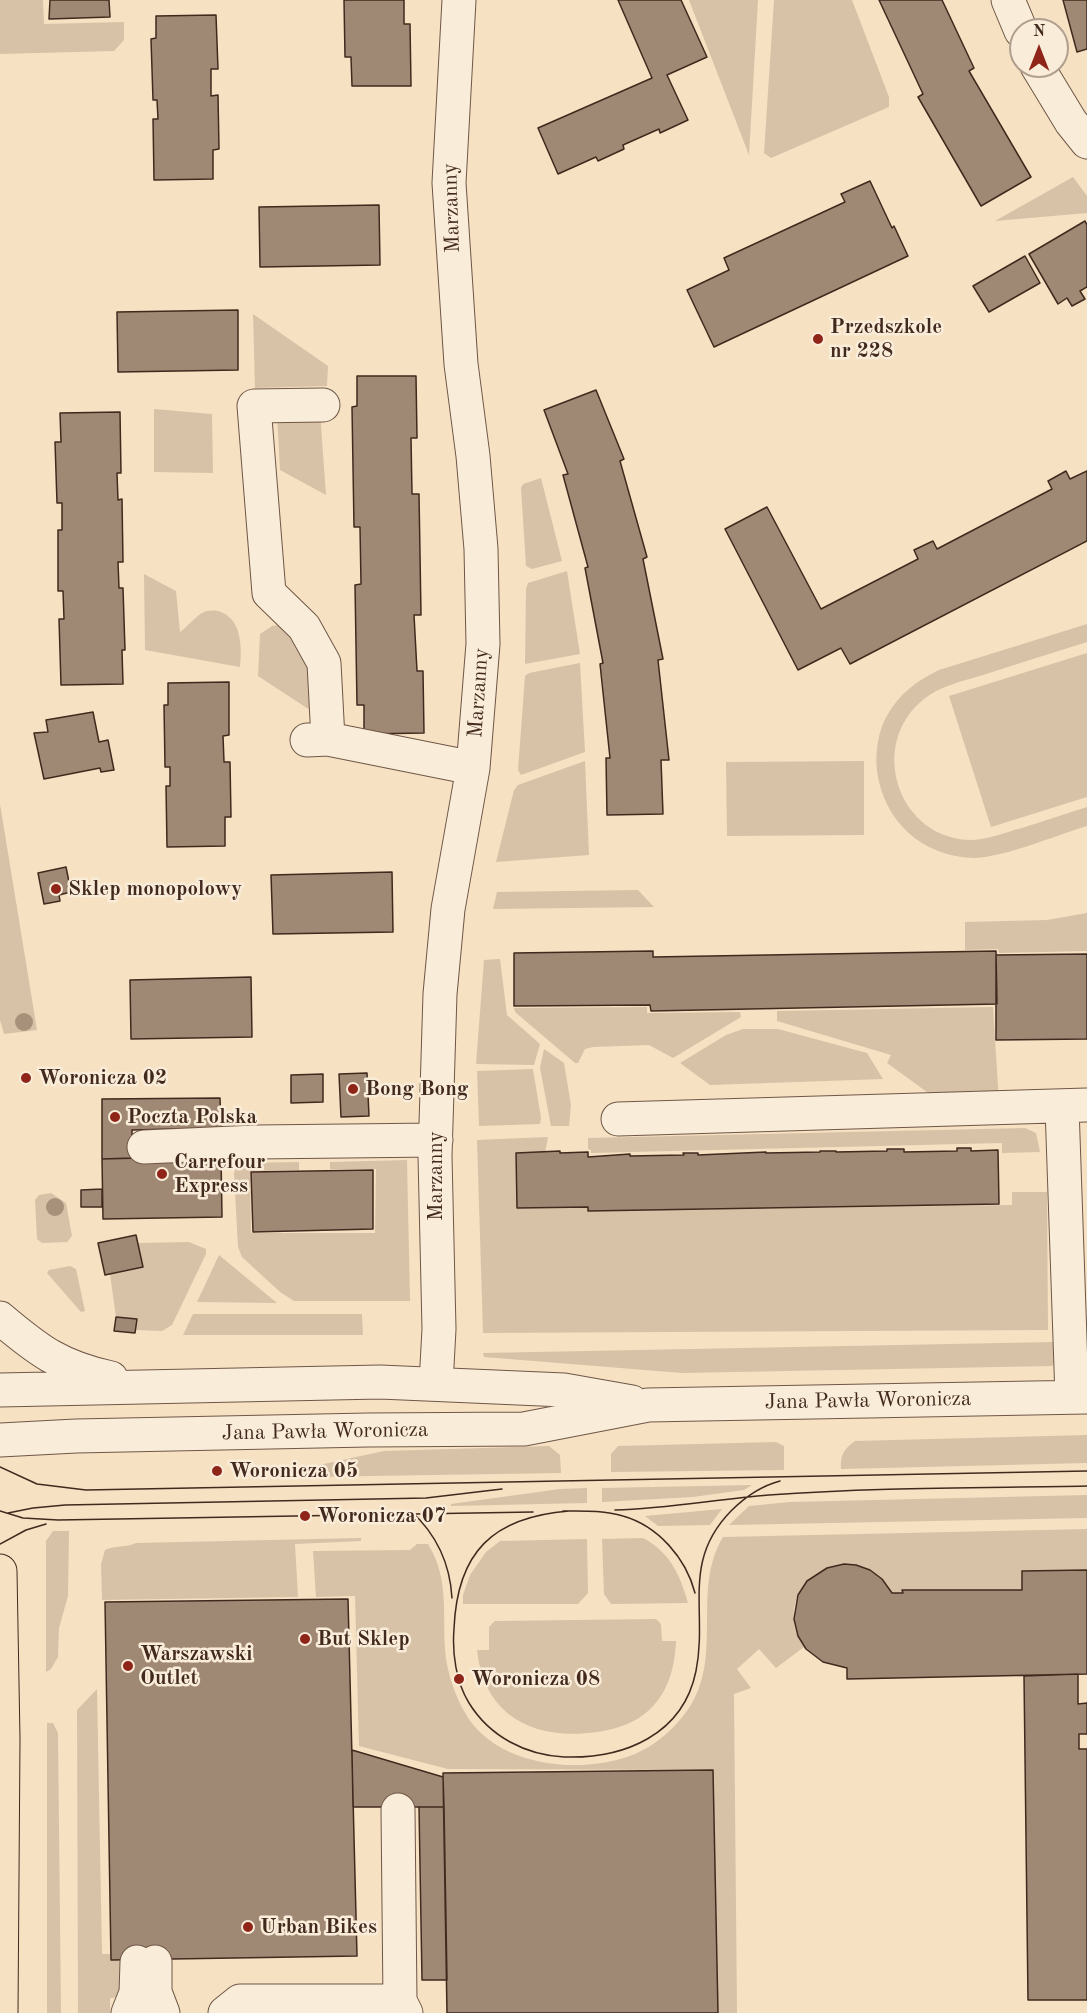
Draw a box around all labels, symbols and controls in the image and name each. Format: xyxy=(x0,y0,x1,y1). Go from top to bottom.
north arrow xyxy=(1009,18,1069,78)
text: N xyxy=(1033,24,1045,40)
street label: Marzanny xyxy=(438,163,466,253)
place label: Przedszkole nr 228 xyxy=(830,314,942,364)
marker: Przedszkole nr 228 xyxy=(811,332,825,346)
street label: Marzanny xyxy=(463,647,495,739)
place label: Sklep monopolowy xyxy=(68,876,242,902)
marker: Sklep monopolowy xyxy=(49,882,63,896)
place label: Woronicza 02 xyxy=(38,1065,167,1091)
marker: Woronicza 02 xyxy=(19,1071,33,1085)
place label: Bong Bong xyxy=(365,1076,468,1102)
marker: Bong Bong xyxy=(346,1082,360,1096)
place label: Poczta Polska xyxy=(127,1104,257,1130)
marker: Poczta Polska xyxy=(108,1110,122,1124)
street label: Marzanny xyxy=(423,1131,449,1221)
place label: Carrefour Express xyxy=(174,1149,265,1199)
marker: Carrefour Express xyxy=(155,1167,169,1181)
street label: Jana Pawła Woronicza xyxy=(765,1387,971,1415)
street label: Jana Pawła Woronicza xyxy=(222,1418,428,1446)
place label: Woronicza 05 xyxy=(229,1458,358,1484)
marker: Woronicza 05 xyxy=(210,1464,224,1478)
place label: Woronicza 07 xyxy=(317,1503,446,1529)
marker: Woronicza 07 xyxy=(298,1509,312,1523)
place label: But Sklep xyxy=(317,1626,410,1652)
marker: But Sklep xyxy=(298,1632,312,1646)
place label: Warszawski Outlet xyxy=(140,1641,253,1691)
marker: Warszawski Outlet xyxy=(121,1659,135,1673)
place label: Woronicza 08 xyxy=(471,1666,600,1692)
marker: Woronicza 08 xyxy=(452,1672,466,1686)
place label: Urban Bikes xyxy=(260,1914,377,1940)
marker: Urban Bikes xyxy=(241,1920,255,1934)

